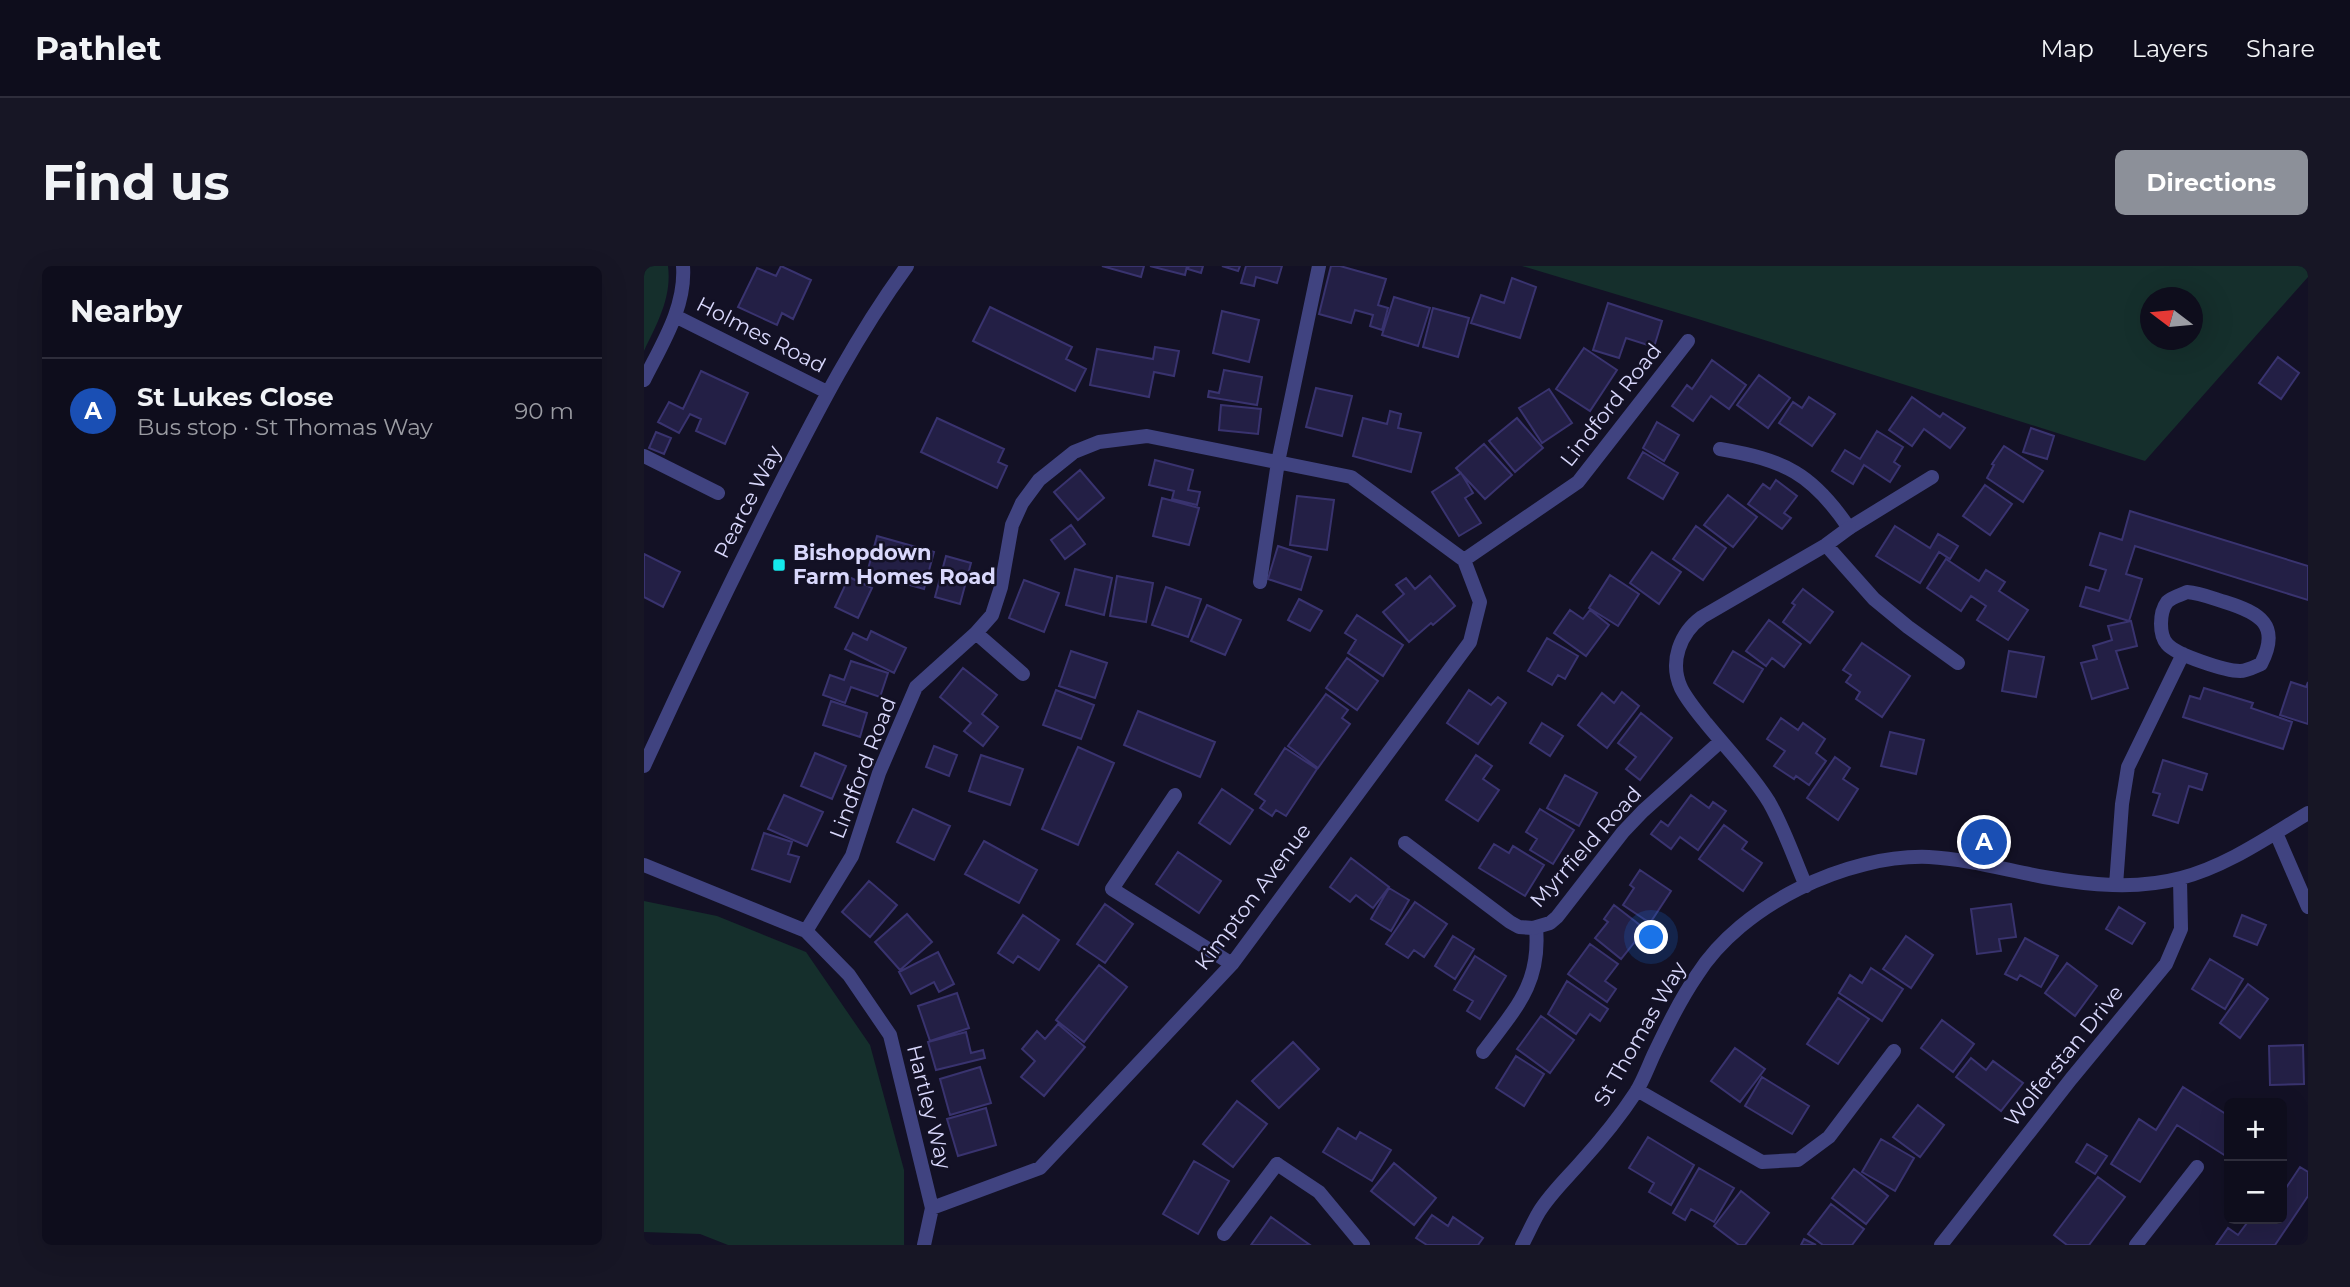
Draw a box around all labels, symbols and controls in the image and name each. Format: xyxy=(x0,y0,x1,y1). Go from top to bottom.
text: Pathlet xyxy=(35,28,161,68)
text: Map xyxy=(2040,34,2094,63)
text: Layers xyxy=(2132,34,2208,63)
text: Share xyxy=(2246,34,2315,63)
button: Directions xyxy=(2115,150,2308,215)
text: Find us xyxy=(42,153,230,212)
north arrow xyxy=(2140,287,2203,350)
street label: Holmes Road xyxy=(693,291,830,378)
text: Nearby xyxy=(70,293,182,330)
street label: Lindford Road xyxy=(1555,338,1666,471)
text: St Lukes Close xyxy=(137,381,334,413)
text: A xyxy=(84,397,102,425)
text: 90 m xyxy=(514,397,574,425)
text: Bus stop · St Thomas Way xyxy=(137,413,433,441)
street label: Pearce Way xyxy=(708,441,787,562)
place label: Bishopdown Farm Homes Road xyxy=(793,540,996,589)
marker: Bishopdown Farm Homes Road xyxy=(771,557,787,573)
street label: Lindford Road xyxy=(824,694,901,842)
street label: Myrrfield Road xyxy=(1525,781,1647,912)
pin: A xyxy=(1961,816,2007,868)
street label: Kimpton Avenue xyxy=(1189,818,1316,975)
your location xyxy=(1634,920,1668,954)
street label: St Thomas Way xyxy=(1588,957,1691,1110)
street label: Wolferstan Drive xyxy=(1999,980,2128,1131)
street label: Hartley Way xyxy=(902,1042,957,1172)
map controls xyxy=(2224,1098,2287,1224)
button: + xyxy=(2224,1098,2287,1161)
button: − xyxy=(2224,1161,2287,1224)

